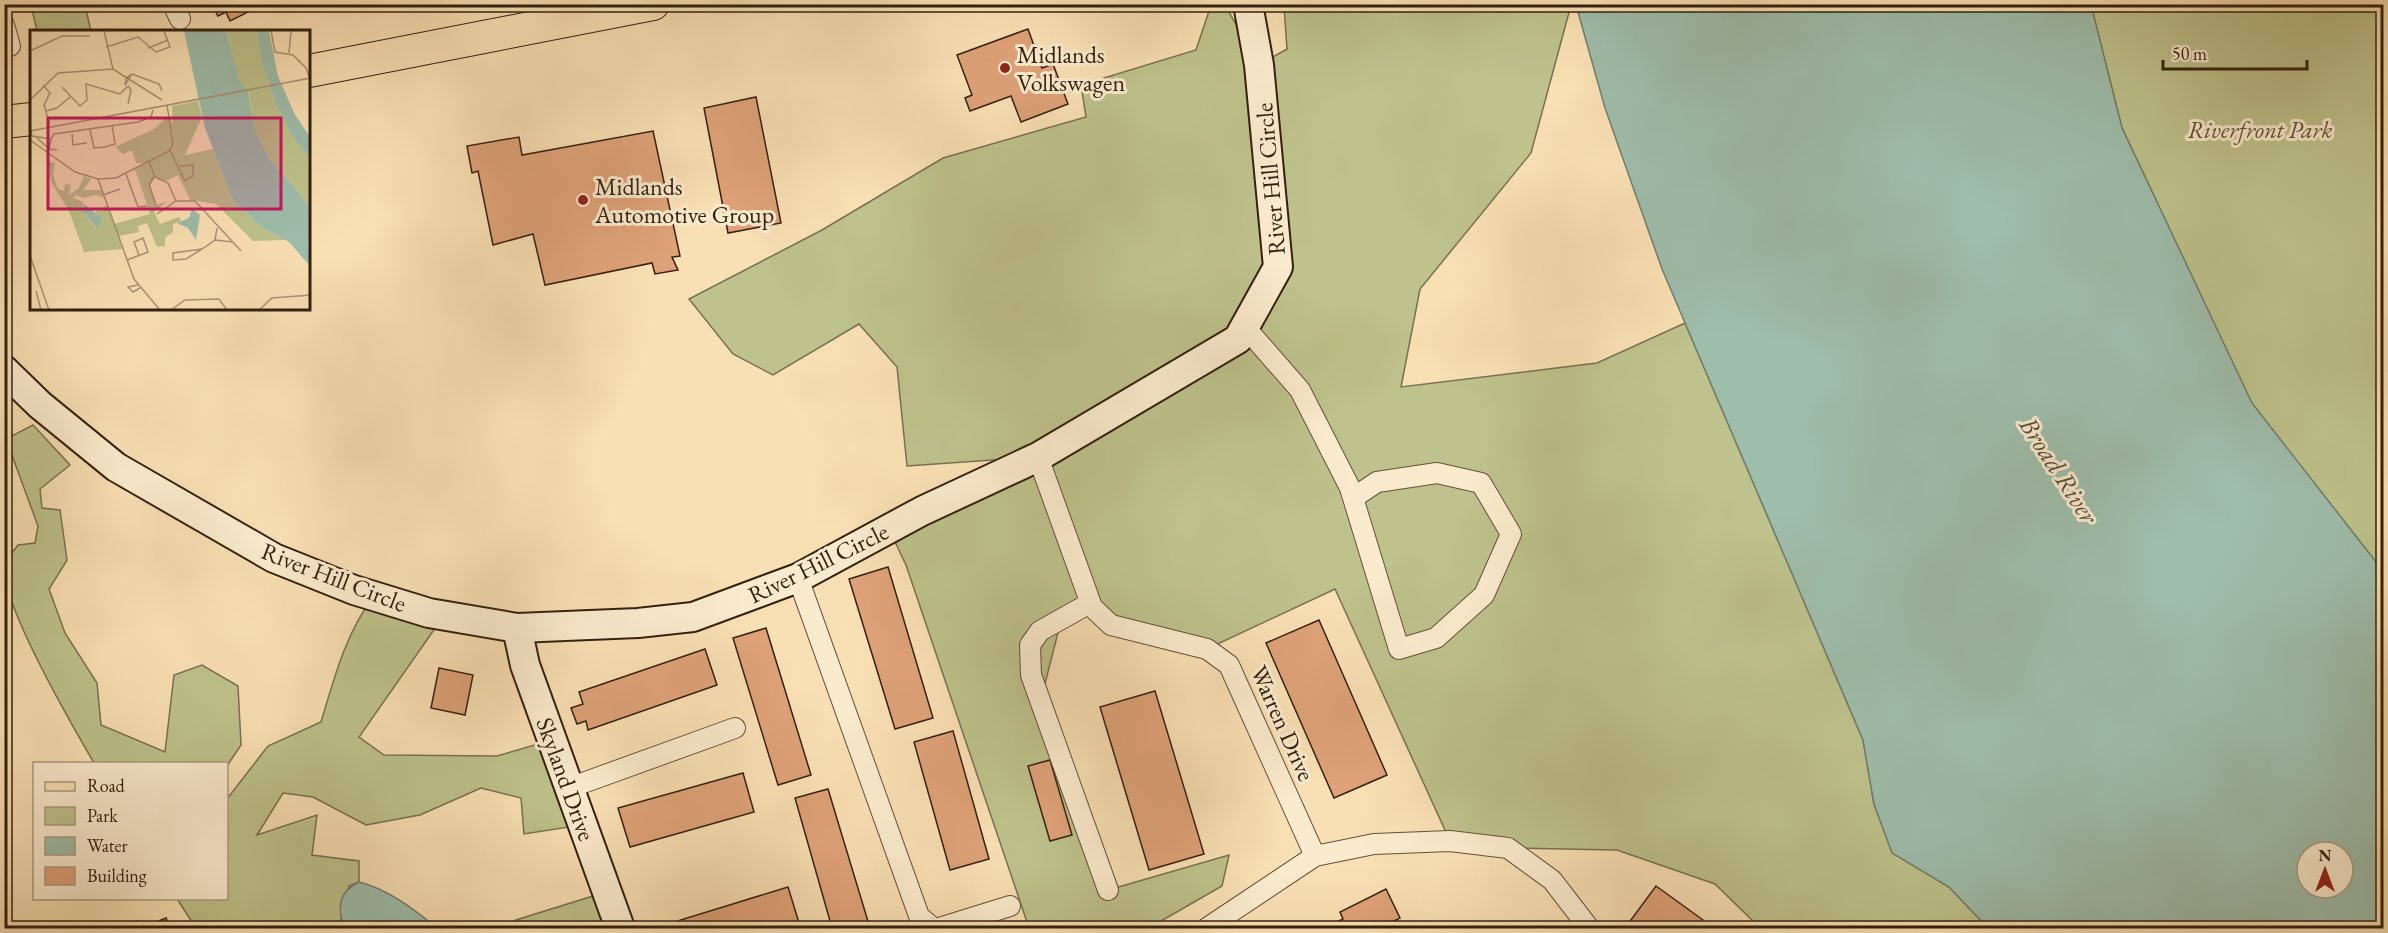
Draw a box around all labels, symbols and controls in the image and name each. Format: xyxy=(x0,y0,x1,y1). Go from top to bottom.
inset map xyxy=(30,30,310,310)
scale bar xyxy=(2163,33,2307,71)
place label: Midlands Volkswagen xyxy=(1017,39,1125,98)
text: 50 m xyxy=(2172,42,2207,65)
marker: Midlands Volkswagen xyxy=(998,61,1012,75)
street label: River Hill Circle xyxy=(1248,102,1292,256)
park label: Riverfront Park xyxy=(2188,114,2333,145)
place label: Midlands Automotive Group xyxy=(594,171,774,230)
marker: Midlands Automotive Group xyxy=(576,193,590,207)
water label: Broad River xyxy=(2011,409,2107,531)
street label: River Hill Circle xyxy=(743,516,893,610)
street label: River Hill Circle xyxy=(257,535,411,619)
street label: Warren Drive xyxy=(1244,660,1322,786)
street label: Skyland Drive xyxy=(529,713,603,845)
legend xyxy=(33,762,228,900)
text: Road xyxy=(87,774,126,797)
text: Park xyxy=(87,804,118,827)
text: Water xyxy=(87,834,128,857)
north arrow xyxy=(2295,840,2355,900)
text: N xyxy=(2319,845,2332,866)
text: Building xyxy=(87,864,147,887)

